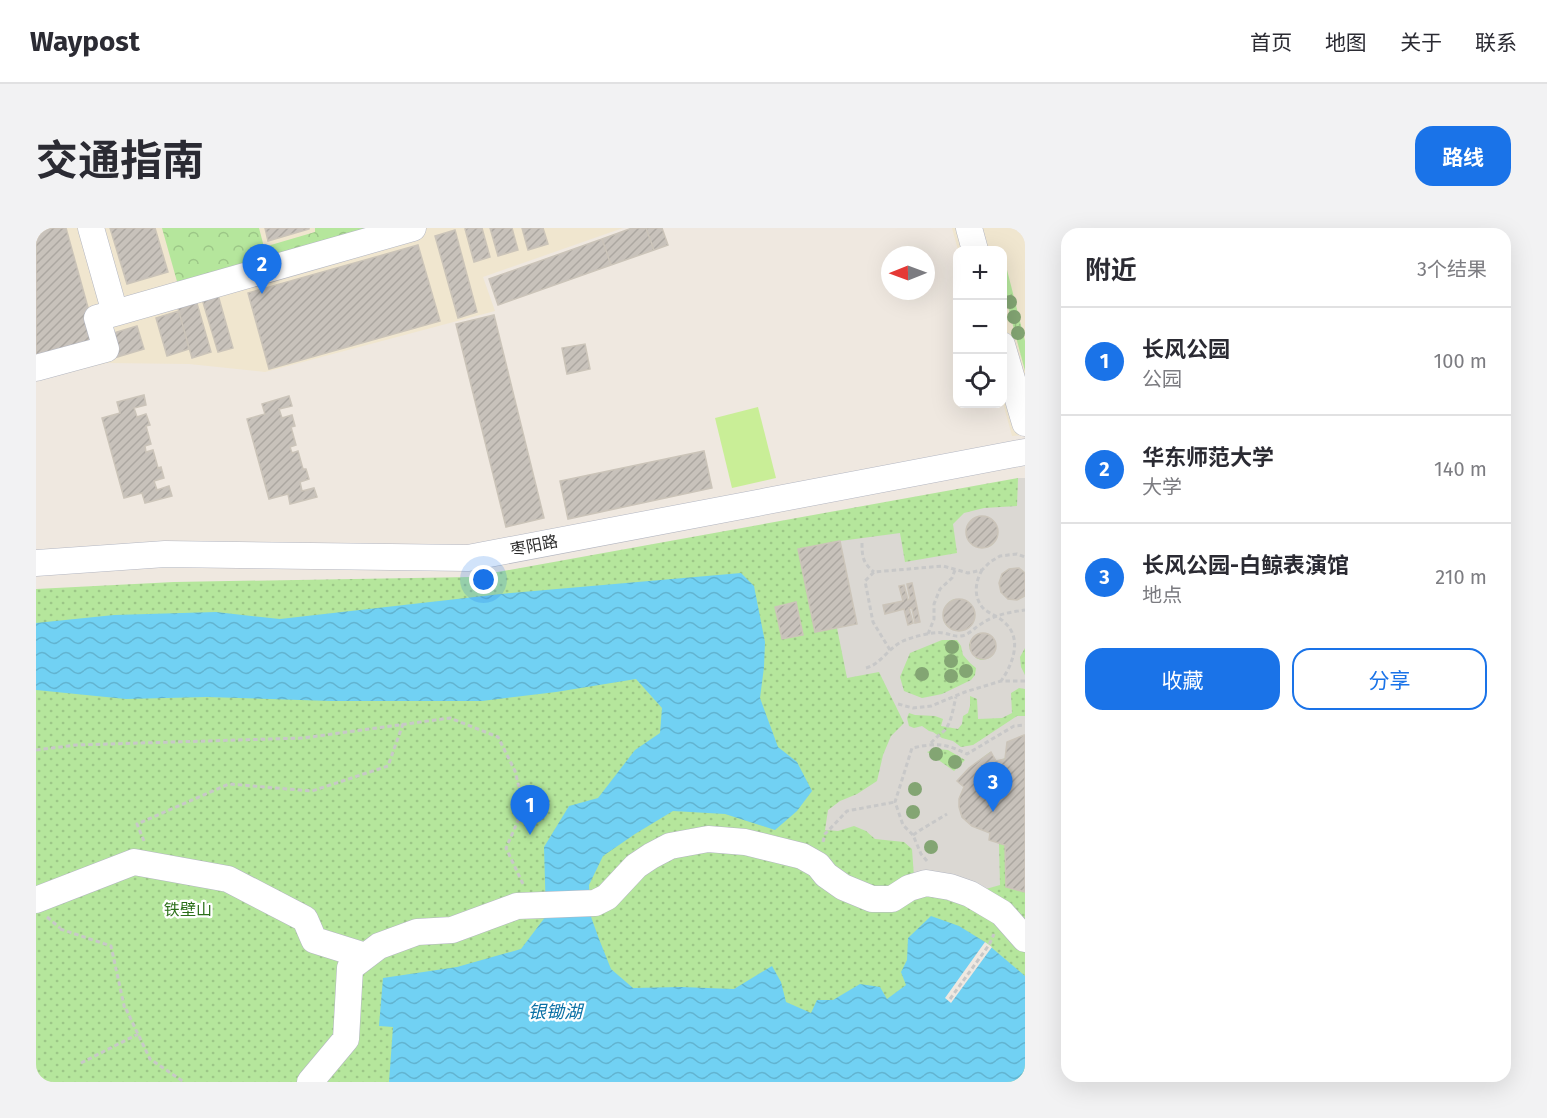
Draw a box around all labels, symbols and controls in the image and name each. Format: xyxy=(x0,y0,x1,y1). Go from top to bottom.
text: Waypost xyxy=(30,25,140,58)
text: 首页 xyxy=(1250,30,1292,56)
text: 地图 xyxy=(1325,30,1367,56)
text: 关于 xyxy=(1400,30,1442,56)
text: 联系 xyxy=(1475,30,1517,56)
button: 路线 xyxy=(1415,126,1511,186)
text: 交通指南 xyxy=(36,136,204,186)
pin: 2 xyxy=(242,244,282,294)
north arrow xyxy=(881,246,935,300)
map controls xyxy=(953,246,1007,408)
button: + xyxy=(953,246,1007,300)
text: 附近 xyxy=(1085,255,1137,286)
text: 3个结果 xyxy=(1417,257,1487,281)
button: − xyxy=(953,300,1007,354)
text: 长风公园 xyxy=(1142,336,1230,363)
text: 1 xyxy=(1100,349,1109,373)
text: 100 m xyxy=(1434,349,1487,373)
button: locate xyxy=(953,354,1007,408)
text: 公园 xyxy=(1142,367,1182,391)
text: 华东师范大学 xyxy=(1142,444,1274,471)
text: 2 xyxy=(1099,457,1110,481)
text: 140 m xyxy=(1434,457,1487,481)
text: 大学 xyxy=(1142,475,1182,499)
street label: 枣阳路 xyxy=(509,532,559,559)
text: 长风公园-白鲸表演馆 xyxy=(1142,552,1349,579)
your location xyxy=(469,565,498,594)
text: 3 xyxy=(1099,565,1110,589)
text: 210 m xyxy=(1435,565,1487,589)
text: 地点 xyxy=(1142,583,1182,607)
button: 收藏 xyxy=(1085,648,1280,710)
button: 分享 xyxy=(1292,648,1487,710)
pin: 3 xyxy=(974,762,1012,812)
pin: 1 xyxy=(510,786,550,835)
park label: 铁壁山 xyxy=(164,900,212,919)
water label: 银锄湖 xyxy=(528,1001,585,1023)

